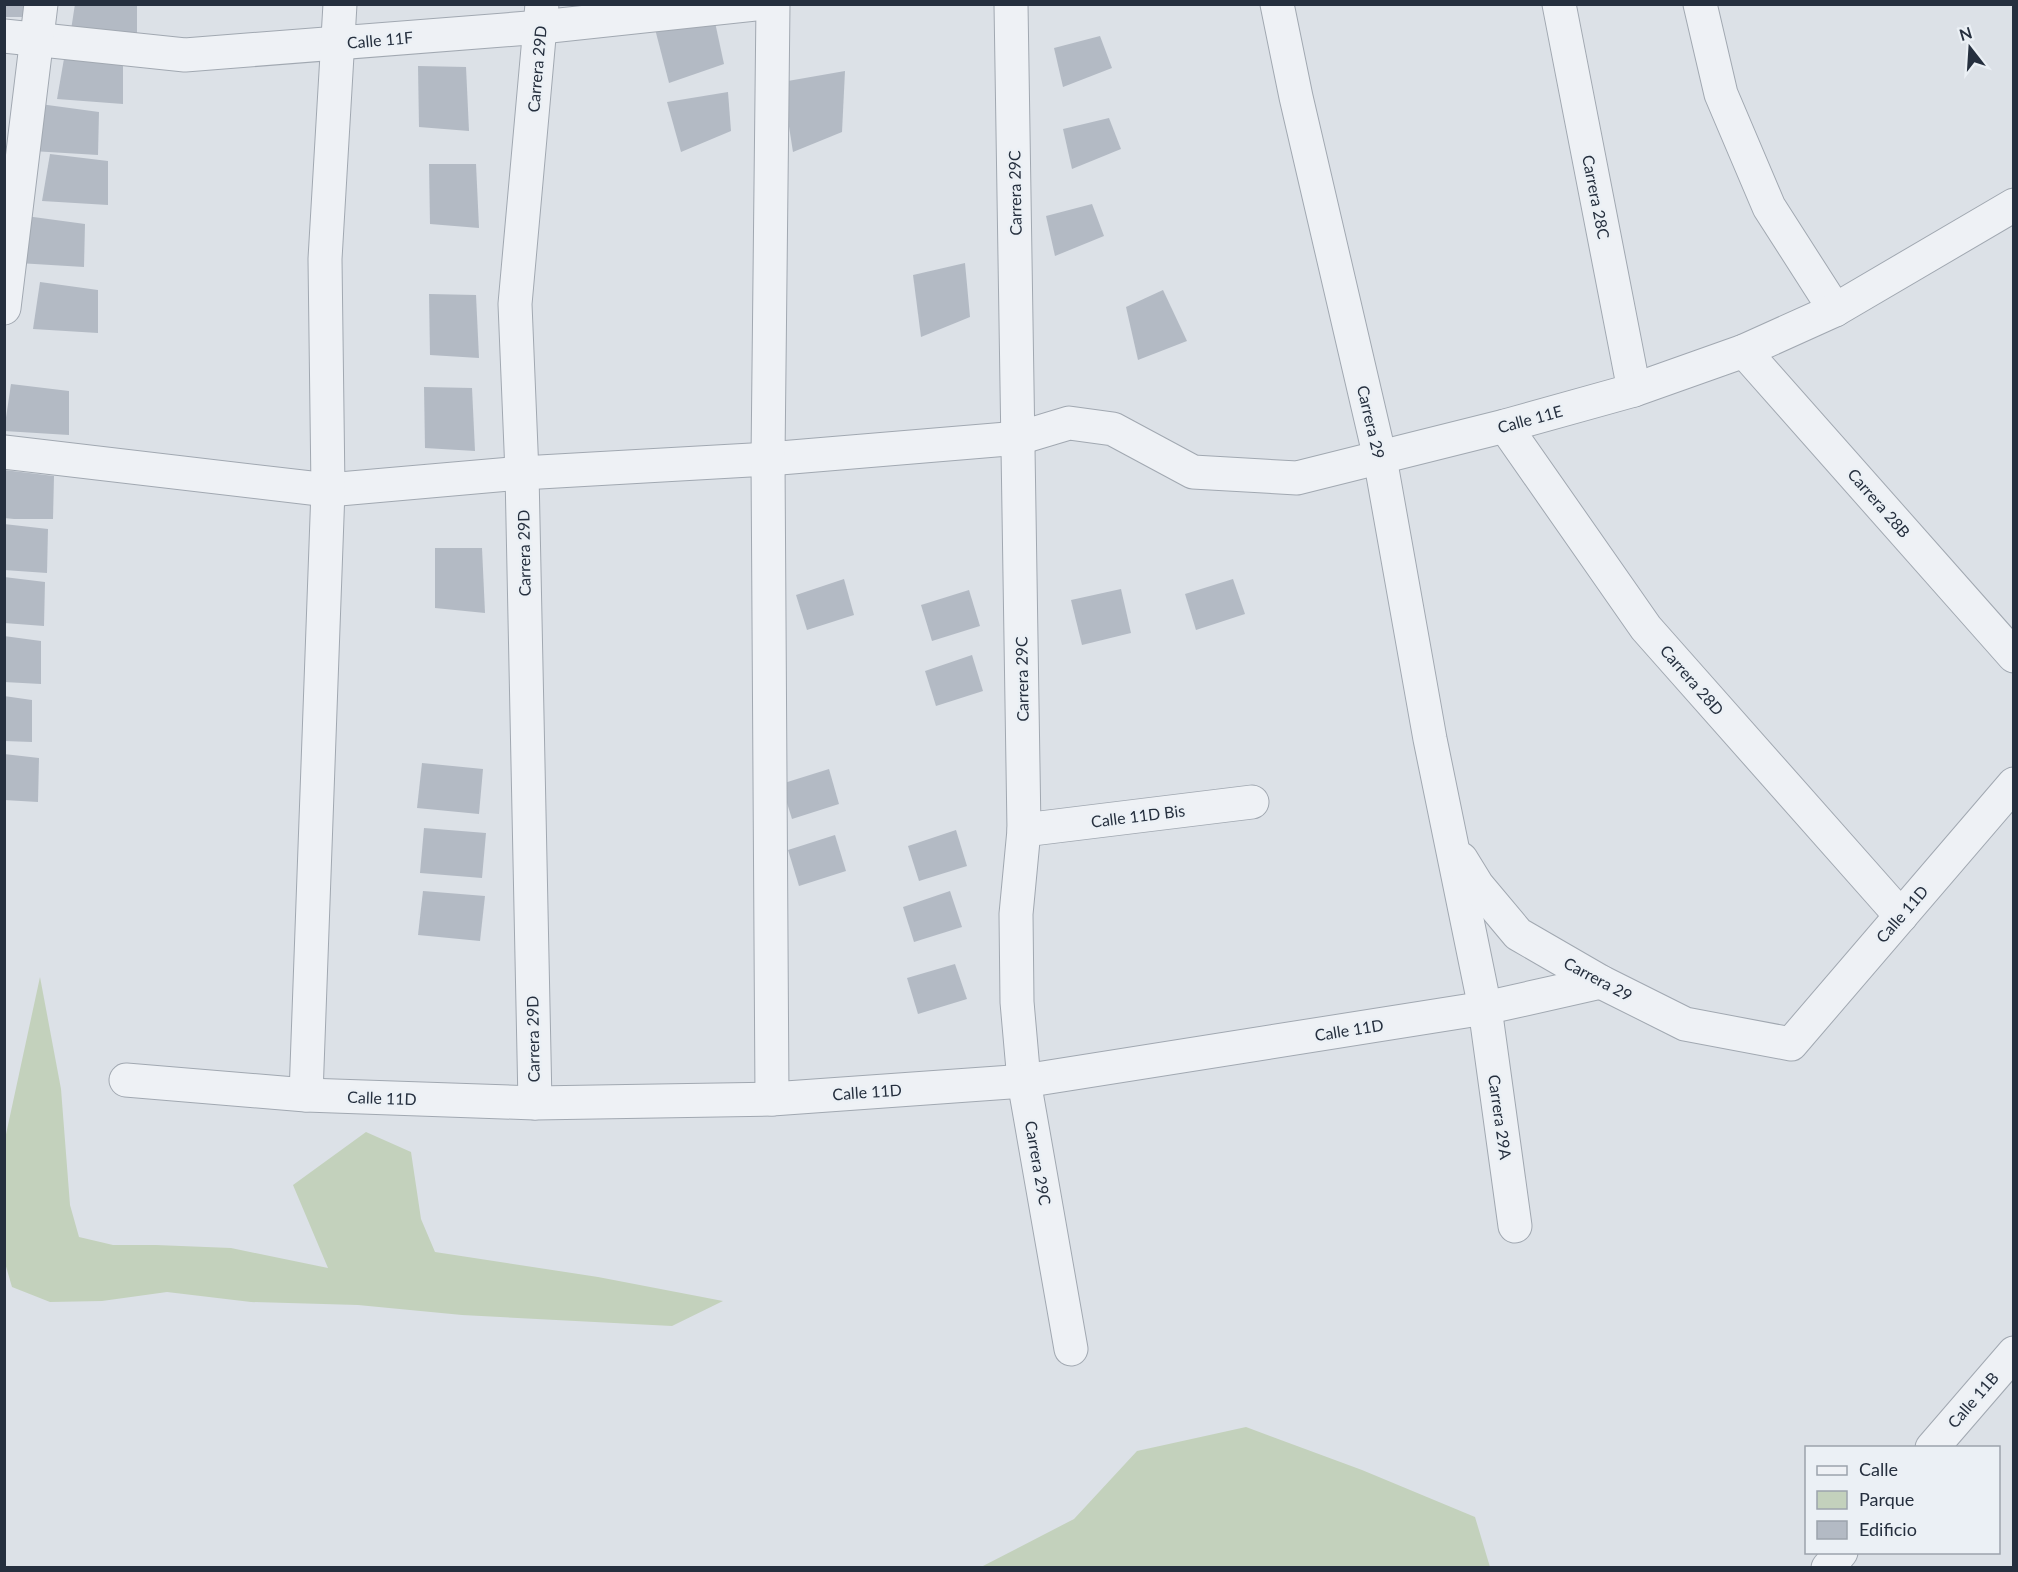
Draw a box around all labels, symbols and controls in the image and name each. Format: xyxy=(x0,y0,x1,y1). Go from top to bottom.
north arrow xyxy=(1940,18,2000,78)
text: N xyxy=(1957,22,1974,44)
street label: Carrera 29D xyxy=(523,25,550,113)
street label: Calle 11F xyxy=(346,27,414,52)
street label: Carrera 29C xyxy=(1004,150,1025,236)
street label: Carrera 28C xyxy=(1579,153,1614,241)
street label: Carrera 29 xyxy=(1354,383,1389,460)
street label: Calle 11E xyxy=(1495,401,1564,436)
street label: Carrera 28B xyxy=(1844,464,1914,541)
street label: Carrera 29D xyxy=(513,509,534,597)
street label: Carrera 29C xyxy=(1011,636,1032,722)
street label: Carrera 28D xyxy=(1657,641,1728,719)
street label: Calle 11D Bis xyxy=(1090,800,1186,831)
street label: Calle 11D xyxy=(1872,881,1932,946)
street label: Carrera 29 xyxy=(1561,953,1636,1004)
street label: Carrera 29D xyxy=(522,995,543,1083)
street label: Calle 11D xyxy=(1313,1015,1385,1044)
street label: Carrera 29A xyxy=(1485,1073,1516,1161)
street label: Calle 11D xyxy=(832,1080,902,1103)
street label: Calle 11D xyxy=(347,1087,417,1108)
street label: Carrera 29C xyxy=(1022,1119,1055,1207)
street label: Calle 11B xyxy=(1943,1368,2002,1431)
legend xyxy=(1805,1446,2000,1554)
text: Calle xyxy=(1859,1458,1898,1480)
text: Parque xyxy=(1859,1488,1914,1510)
text: Edificio xyxy=(1859,1518,1917,1540)

